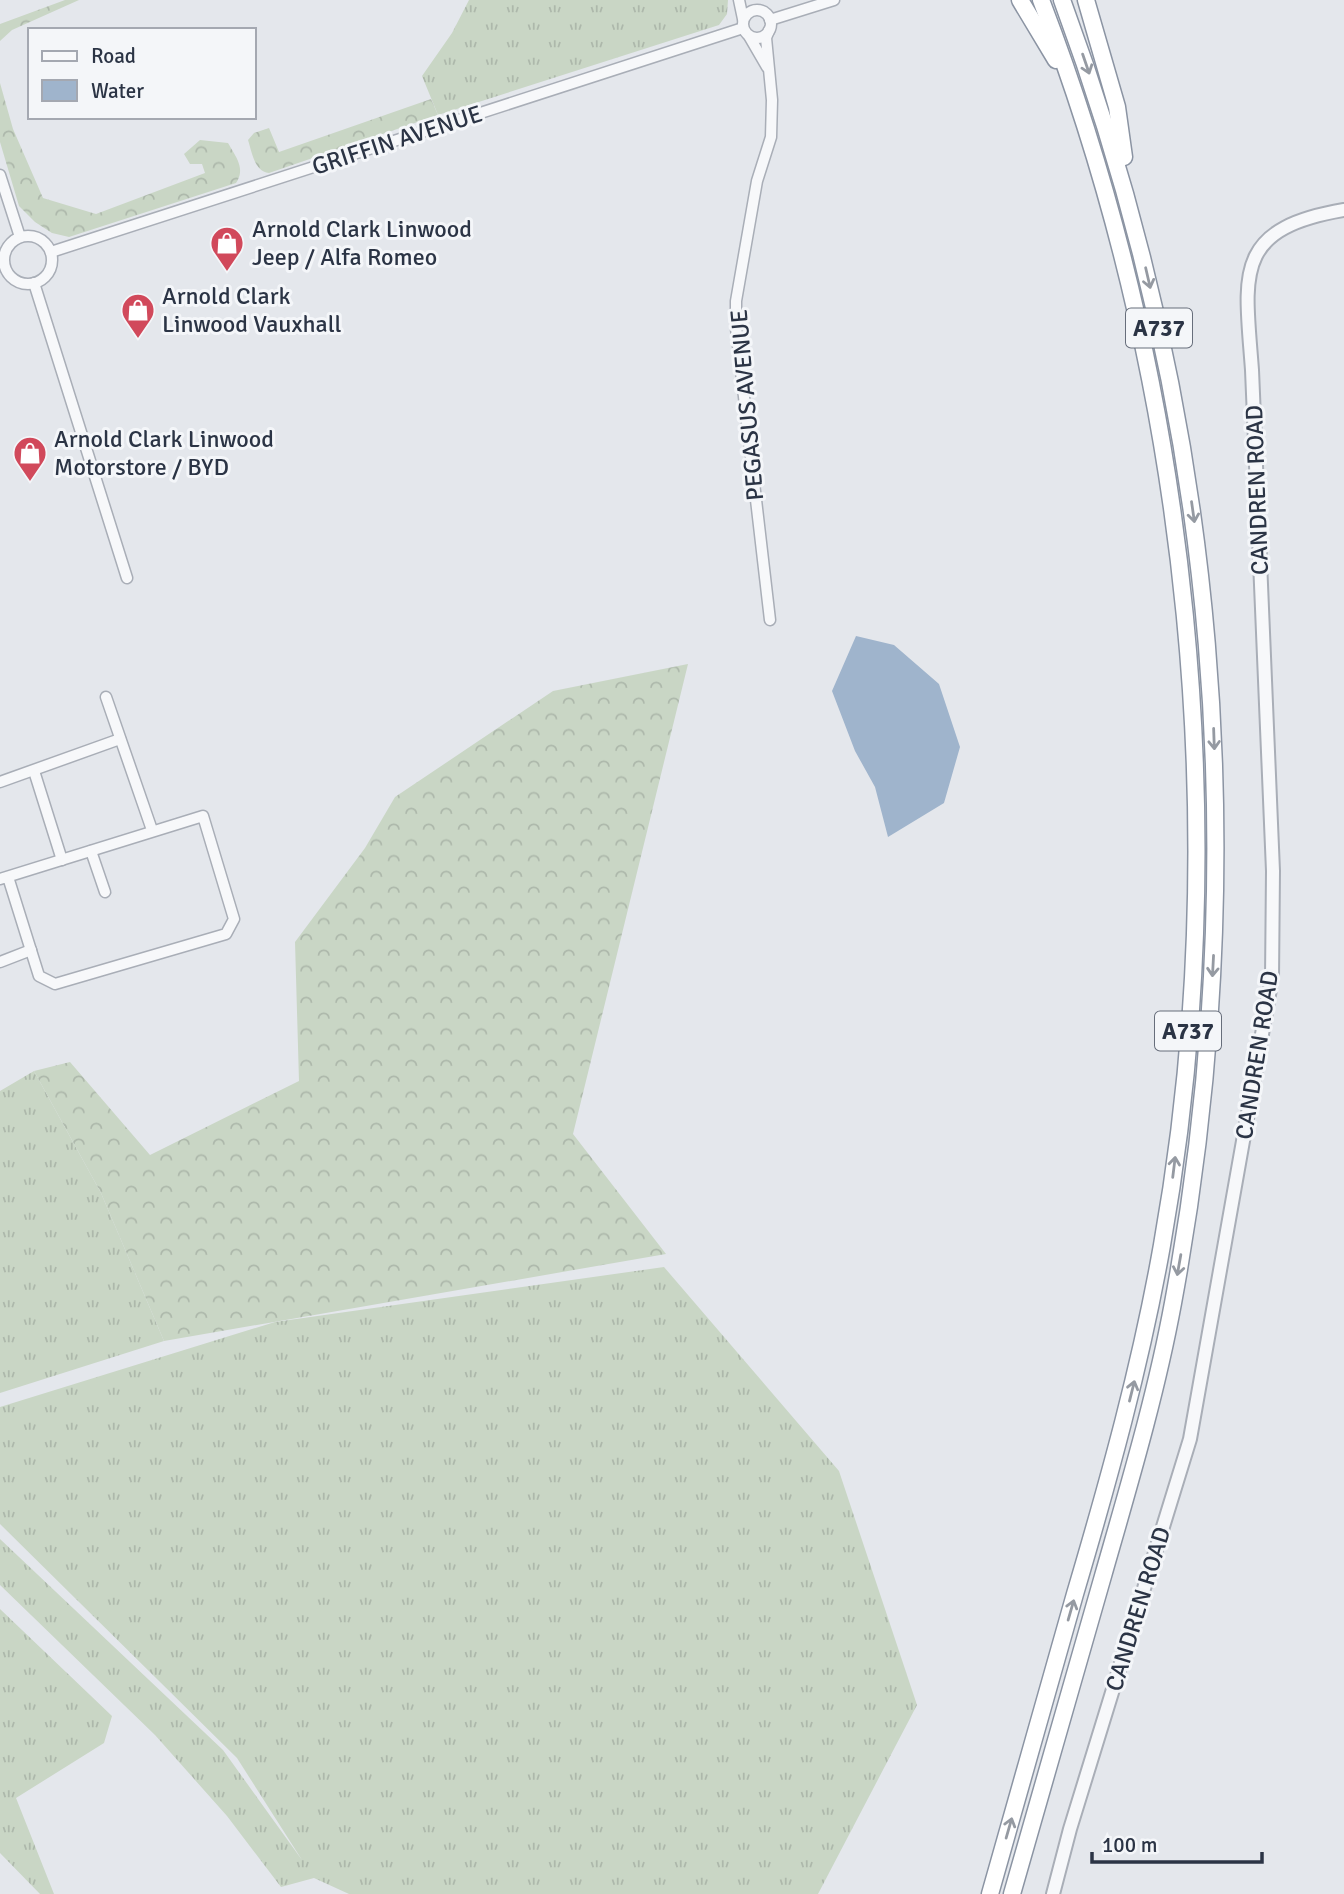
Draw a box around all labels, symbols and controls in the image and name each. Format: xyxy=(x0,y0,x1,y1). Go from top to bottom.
legend xyxy=(28,28,256,119)
text: Road xyxy=(91,43,136,69)
one-way arrow xyxy=(1081,53,1093,75)
text: Water xyxy=(91,78,144,104)
street label: GRIFFIN AVENUE xyxy=(308,98,486,182)
place label: Arnold Clark Linwood Jeep / Alfa Romeo xyxy=(252,214,472,272)
shop icon: Arnold Clark Linwood Jeep / Alfa Romeo xyxy=(208,224,246,273)
one-way arrow xyxy=(1142,266,1156,289)
place label: Arnold Clark Linwood Vauxhall xyxy=(162,281,342,339)
shop icon: Arnold Clark Linwood Vauxhall xyxy=(119,291,157,340)
street label: PEGASUS AVENUE xyxy=(724,308,770,502)
road number: A737 xyxy=(1126,308,1192,348)
street label: CANDREN ROAD xyxy=(1239,404,1275,576)
place label: Arnold Clark Linwood Motorstore / BYD xyxy=(54,424,274,482)
shop icon: Arnold Clark Linwood Motorstore / BYD xyxy=(11,434,49,483)
one-way arrow xyxy=(1187,500,1200,523)
one-way arrow xyxy=(1207,727,1221,750)
one-way arrow xyxy=(1206,954,1219,977)
street label: CANDREN ROAD xyxy=(1229,969,1285,1141)
road number: A737 xyxy=(1155,1012,1221,1050)
one-way arrow xyxy=(1167,1156,1180,1179)
one-way arrow xyxy=(1172,1253,1186,1276)
one-way arrow xyxy=(1126,1380,1139,1402)
street label: CANDREN ROAD xyxy=(1099,1523,1177,1695)
one-way arrow xyxy=(1066,1599,1079,1621)
one-way arrow xyxy=(1003,1818,1016,1840)
scale bar xyxy=(1092,1820,1262,1864)
text: 100 m xyxy=(1102,1832,1157,1858)

